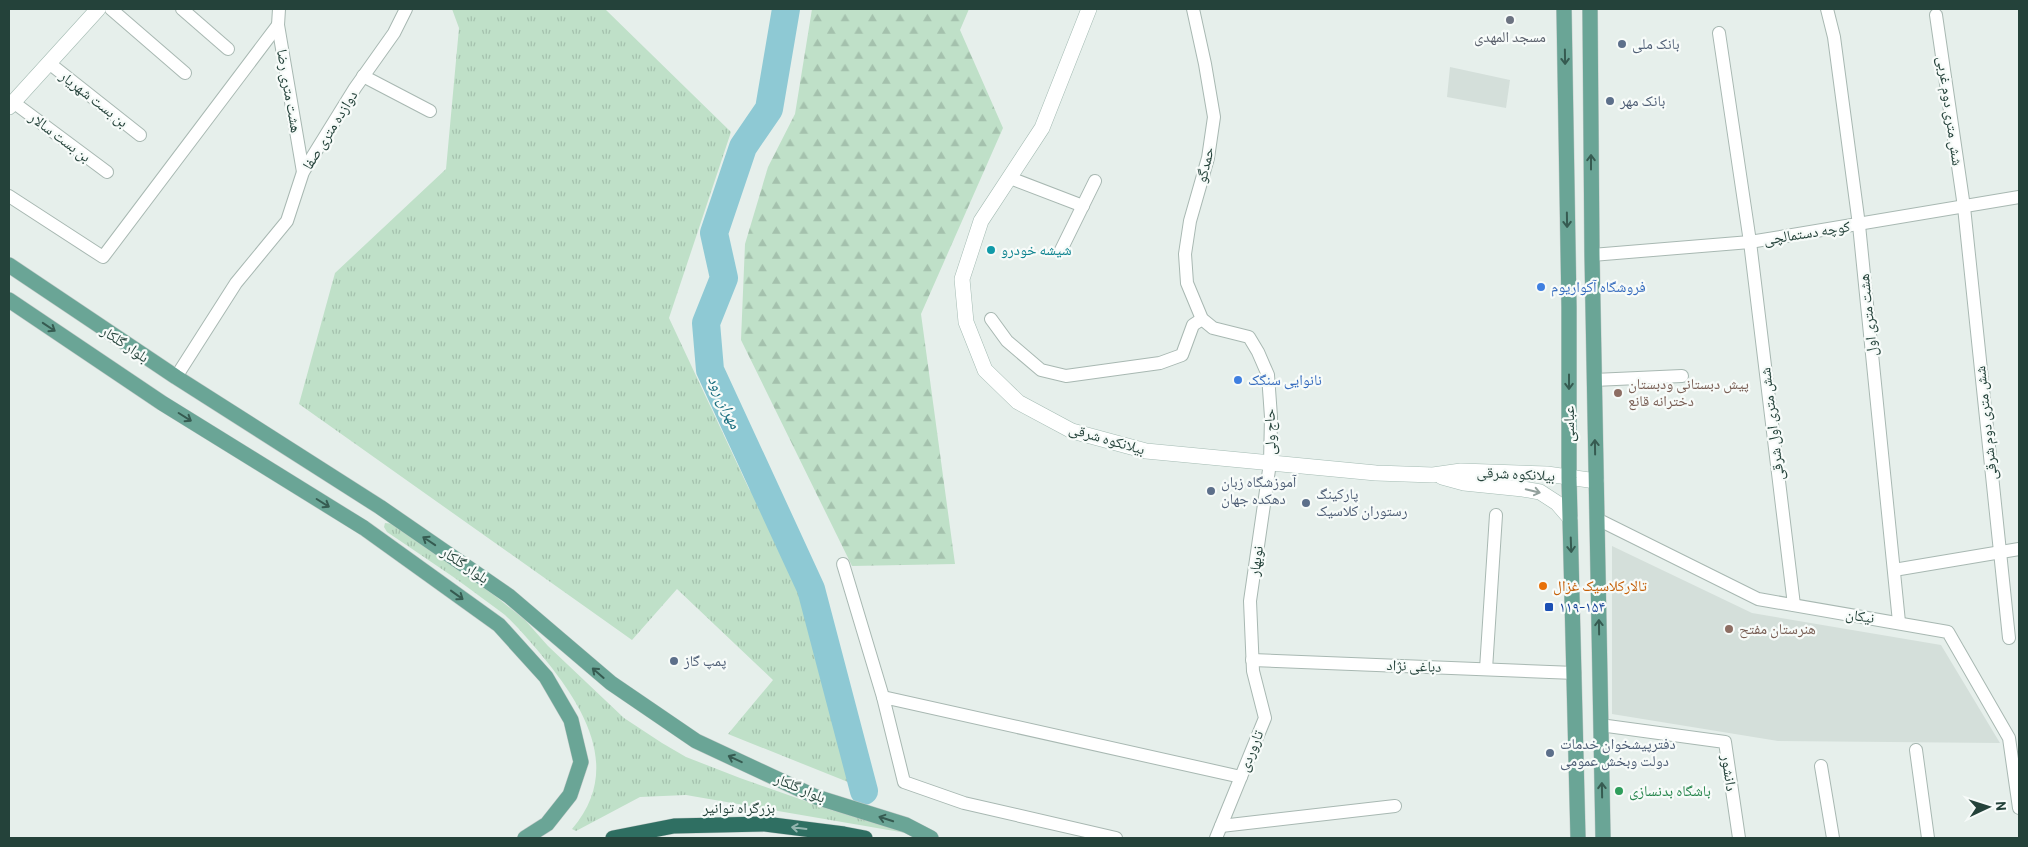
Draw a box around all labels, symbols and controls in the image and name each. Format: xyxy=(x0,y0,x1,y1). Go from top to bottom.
marker: مسجد المهدی xyxy=(1504,14,1516,26)
place label: مسجد المهدی xyxy=(1474,27,1546,47)
place label: بانک ملی xyxy=(1632,34,1680,54)
marker: بانک ملی xyxy=(1616,38,1628,50)
street label: هشت متری رضا xyxy=(272,48,306,134)
one-way arrow xyxy=(1560,49,1569,65)
street label: شش متری دوم غربی xyxy=(1932,55,1968,167)
street label: بن بست شهریار xyxy=(55,65,132,132)
street label: دوازده متری صفا xyxy=(298,87,362,173)
place label: بانک مهر xyxy=(1619,91,1665,110)
marker: بانک مهر xyxy=(1604,95,1616,107)
street label: بن بست سالار xyxy=(24,107,95,167)
street label: حمدگو xyxy=(1191,145,1218,185)
one-way arrow xyxy=(1586,154,1596,170)
one-way arrow xyxy=(1562,212,1572,228)
street label: کوچه دستمالچی xyxy=(1762,216,1852,250)
place label: شیشه خودرو xyxy=(1001,240,1072,259)
marker: شیشه خودرو xyxy=(985,244,997,256)
street label: هشت متری اول xyxy=(1854,273,1882,357)
place label: فروشگاه آکواریوم xyxy=(1551,277,1646,297)
marker: فروشگاه آکواریوم xyxy=(1535,281,1547,293)
street label: بلوار گلکار xyxy=(97,320,153,366)
one-way arrow xyxy=(42,322,56,332)
street label: شش متری دوم شرقی xyxy=(1970,365,2002,481)
street label: شش متری اول شرقی xyxy=(1755,366,1789,482)
place label: نانوایی سنگک xyxy=(1248,370,1322,390)
water label: مهران رود xyxy=(703,372,746,433)
marker: نانوایی سنگک xyxy=(1232,374,1244,386)
one-way arrow xyxy=(1564,374,1574,390)
place label: پیش دبستانی ودبستان دخترانه قانع xyxy=(1628,374,1749,411)
marker: پیش دبستانی ودبستان دخترانه قانع xyxy=(1612,387,1624,399)
street label: عباسى xyxy=(1559,406,1579,442)
street label: حاج ولی xyxy=(1260,408,1280,455)
one-way arrow xyxy=(178,411,192,422)
street label: بیلانکوه شرقی xyxy=(1067,419,1147,459)
one-way arrow xyxy=(1591,439,1600,455)
street label: بیلانکوه شرقی xyxy=(1476,462,1556,486)
place label: آموزشگاه زبان دهکده جهان xyxy=(1221,472,1298,509)
place label: پارکینگ رستوران کلاسیک xyxy=(1316,484,1408,521)
marker: آموزشگاه زبان دهکده جهان xyxy=(1205,485,1217,497)
one-way arrow xyxy=(1524,487,1540,496)
one-way arrow xyxy=(316,497,330,508)
marker: پارکینگ رستوران کلاسیک xyxy=(1300,497,1312,509)
one-way arrow xyxy=(422,536,436,546)
one-way arrow xyxy=(1566,536,1576,553)
street label: بلوار گلکار xyxy=(437,541,493,587)
street label: نوبهار xyxy=(1244,544,1267,578)
place label: تالارکلاسیک غزال xyxy=(1553,576,1648,596)
marker: تالارکلاسیک غزال xyxy=(1537,580,1549,592)
one-way arrow xyxy=(450,589,463,600)
place label: ۱۱۹-۱۵۴ xyxy=(1559,597,1606,615)
marker: ۱۱۹-۱۵۴ xyxy=(1543,601,1555,613)
street label: نیکان xyxy=(1844,604,1876,628)
one-way arrow xyxy=(1594,619,1604,636)
place label: هنرستان مفتح xyxy=(1739,619,1816,639)
marker: هنرستان مفتح xyxy=(1723,623,1735,635)
place label: پمپ گاز xyxy=(683,651,726,670)
marker: پمپ گاز xyxy=(668,655,680,667)
street label: دباغی نژاد xyxy=(1386,655,1442,677)
one-way arrow xyxy=(592,667,605,678)
street label: تاروردی xyxy=(1234,727,1269,775)
place label: دفترپیشخوان خدمات دولت وبخش عمومی xyxy=(1560,734,1676,771)
marker: دفترپیشخوان خدمات دولت وبخش عمومی xyxy=(1544,747,1556,759)
street label: دانشور xyxy=(1717,752,1741,792)
one-way arrow xyxy=(728,754,743,763)
street label: بلوار گلکار xyxy=(771,768,829,807)
place label: باشگاه بدنسازی xyxy=(1629,781,1711,801)
one-way arrow xyxy=(1597,782,1607,798)
north arrow xyxy=(1963,782,2013,832)
marker: باشگاه بدنسازی xyxy=(1613,785,1625,797)
street label: بزرگراه توانیر xyxy=(702,798,775,817)
text: N xyxy=(1993,801,2010,811)
one-way arrow xyxy=(878,813,894,823)
one-way arrow xyxy=(792,823,808,833)

